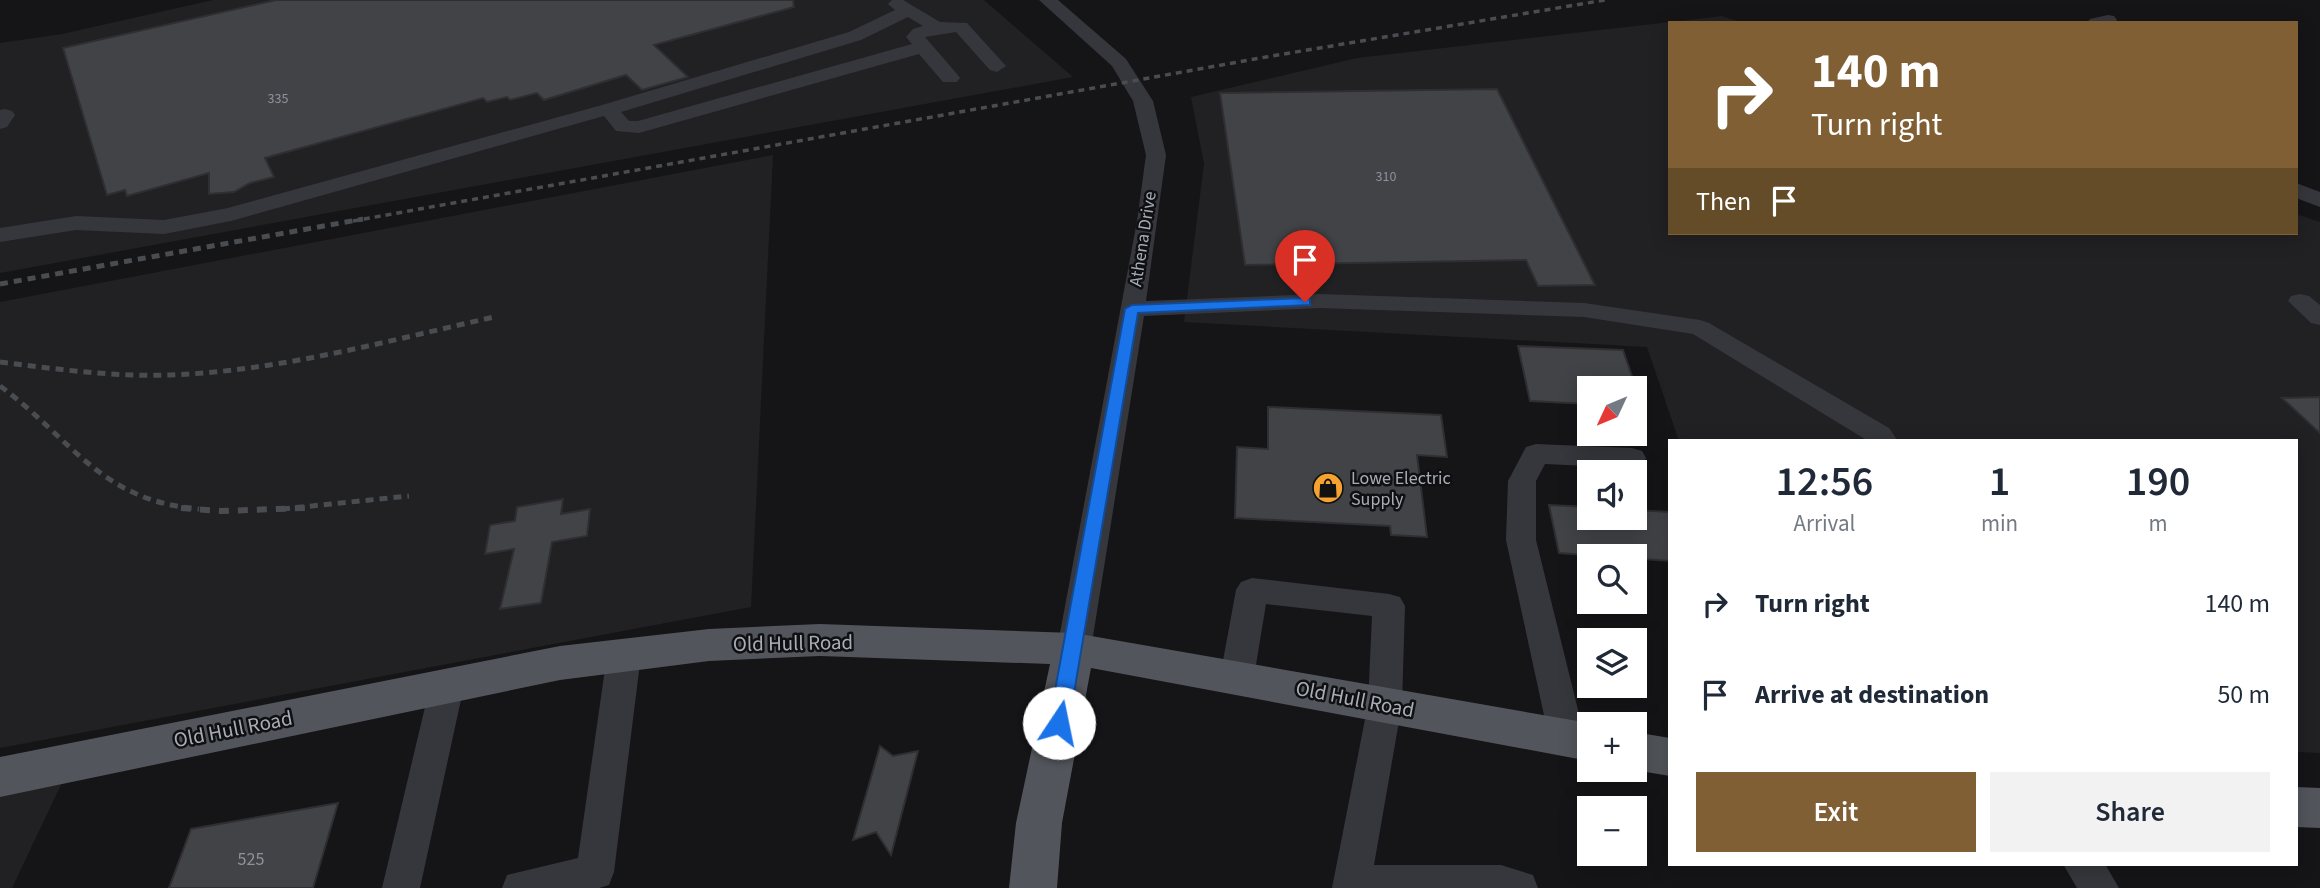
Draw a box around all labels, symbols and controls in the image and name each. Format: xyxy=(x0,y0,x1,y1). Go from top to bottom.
text: 140 m xyxy=(1811,37,1940,107)
icon: right xyxy=(1696,49,1787,140)
house number: 335 xyxy=(268,89,288,109)
text: Turn right xyxy=(1811,102,1942,148)
house number: 310 xyxy=(1376,167,1396,187)
icon: arrive xyxy=(1765,182,1803,220)
text: Then xyxy=(1696,183,1751,220)
street label: Athena Drive xyxy=(1123,190,1163,288)
pin xyxy=(1275,230,1335,302)
icon: arrive xyxy=(1286,241,1324,279)
north arrow xyxy=(1577,376,1647,446)
map controls xyxy=(1577,376,1647,866)
text: 12:56 xyxy=(1776,452,1873,512)
text: 1 xyxy=(1989,452,2010,512)
text: 190 xyxy=(2126,452,2190,512)
button: sound xyxy=(1577,460,1647,530)
place label: Lowe Electric Supply xyxy=(1351,466,1451,512)
shop icon: Lowe Electric Supply xyxy=(1311,471,1345,505)
text: Arrival xyxy=(1794,507,1855,540)
text: min xyxy=(1981,507,2018,540)
text: m xyxy=(2149,507,2168,540)
button: search xyxy=(1577,544,1647,614)
icon: right xyxy=(1696,585,1734,623)
text: Turn right xyxy=(1755,585,1870,622)
text: 140 m xyxy=(2204,585,2270,622)
street label: Old Hull Road xyxy=(733,627,853,659)
button: layers xyxy=(1577,628,1647,698)
street label: Old Hull Road xyxy=(1293,673,1417,725)
icon: arrive xyxy=(1696,676,1734,714)
text: Arrive at destination xyxy=(1755,676,1989,713)
text: 50 m xyxy=(2217,676,2270,713)
position arrow xyxy=(1022,686,1096,760)
street label: Old Hull Road xyxy=(171,703,295,755)
button: + xyxy=(1577,712,1647,782)
button: Exit xyxy=(1696,772,1976,852)
button: Share xyxy=(1990,772,2270,852)
button: − xyxy=(1577,796,1647,866)
house number: 525 xyxy=(238,847,264,872)

